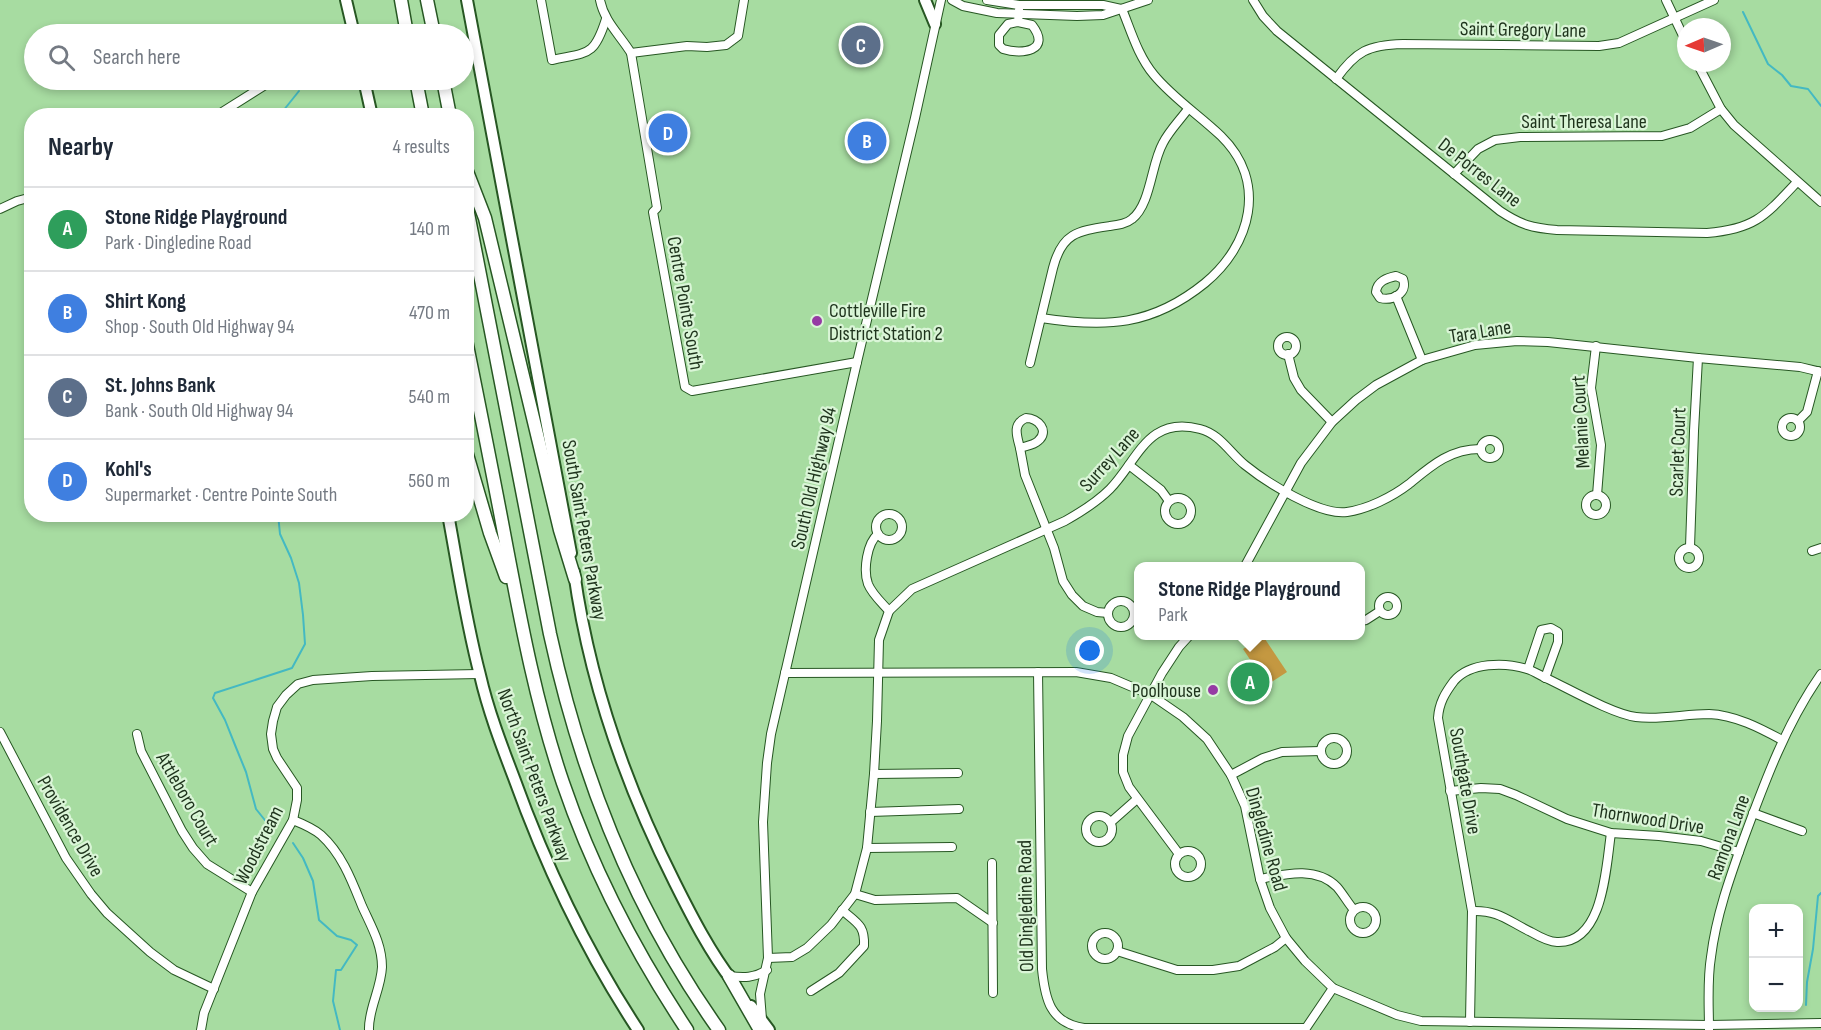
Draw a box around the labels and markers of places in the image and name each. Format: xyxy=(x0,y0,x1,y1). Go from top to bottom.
pin: C xyxy=(842,22,880,68)
pin: D xyxy=(648,110,688,156)
pin: B xyxy=(848,118,886,164)
place label: Cottleville Fire District Station 2 xyxy=(829,299,943,346)
marker: Cottleville Fire District Station 2 xyxy=(810,314,824,328)
pin: A xyxy=(1230,660,1270,704)
place label: Poolhouse xyxy=(1132,679,1201,703)
marker: Poolhouse xyxy=(1206,683,1220,697)

